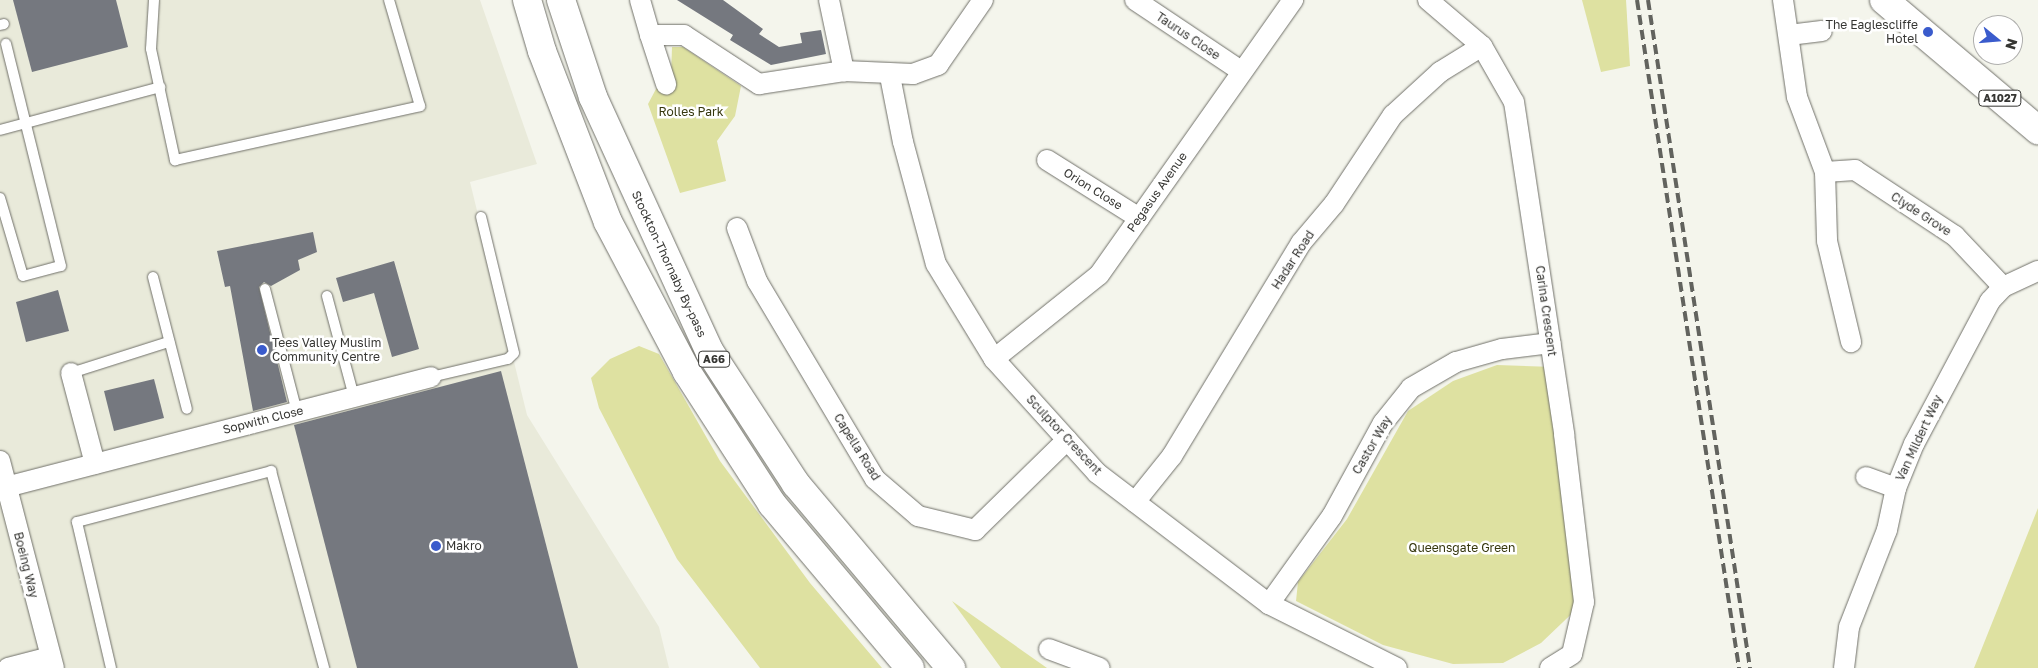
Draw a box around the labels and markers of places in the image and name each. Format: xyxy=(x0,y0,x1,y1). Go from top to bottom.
place label: The Eaglescliffe Hotel xyxy=(1826,18,1918,46)
marker: The Eaglescliffe Hotel xyxy=(1922,26,1934,38)
place label: Tees Valley Muslim Community Centre xyxy=(272,336,381,364)
marker: Tees Valley Muslim Community Centre xyxy=(256,344,268,356)
place label: Makro xyxy=(446,539,482,553)
marker: Makro xyxy=(430,540,442,552)

